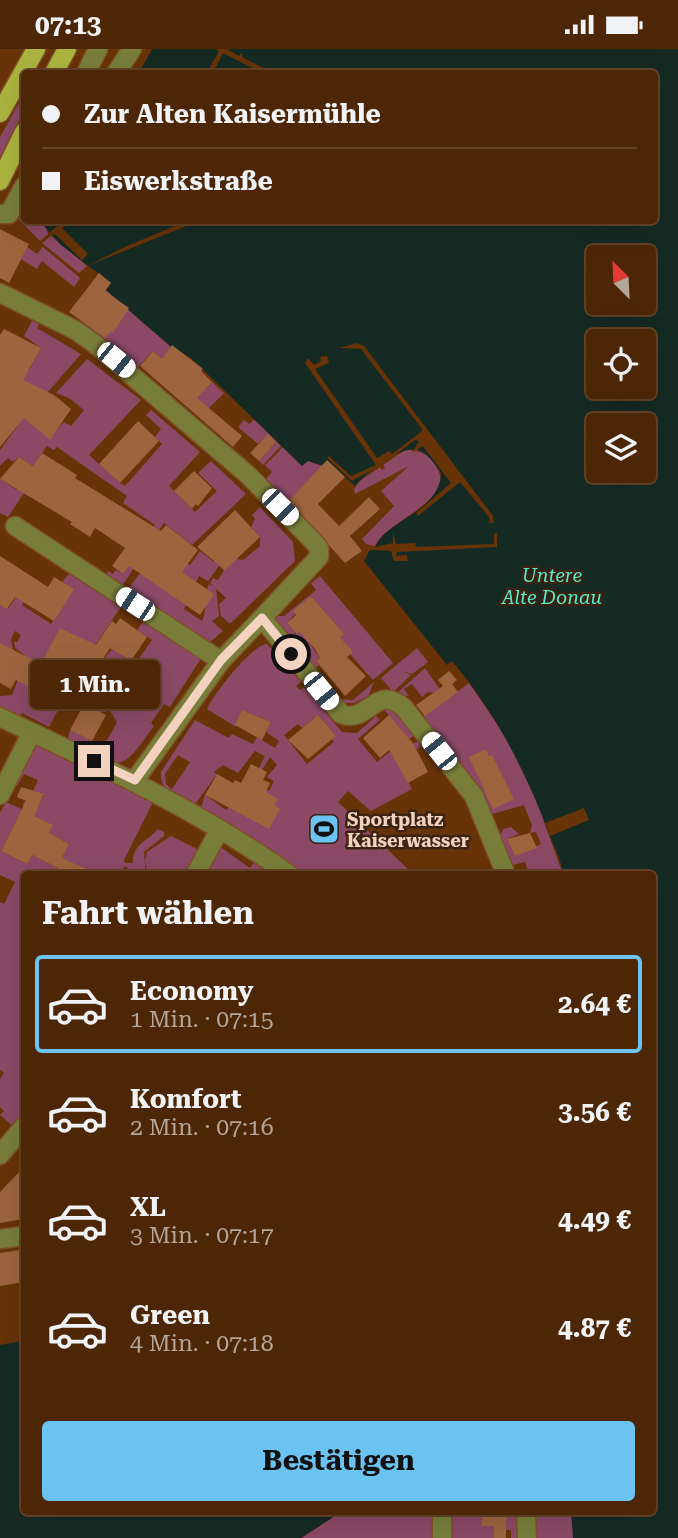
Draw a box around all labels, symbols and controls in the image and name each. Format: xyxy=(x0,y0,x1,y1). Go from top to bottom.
text: 07:13 xyxy=(35,10,101,40)
text: Zur Alten Kaisermühle xyxy=(84,99,381,129)
text: Eiswerkstraße xyxy=(84,166,273,196)
north arrow xyxy=(586,245,656,315)
map controls xyxy=(586,245,656,483)
button: locate xyxy=(586,329,656,399)
car xyxy=(94,339,139,381)
button: layers xyxy=(586,413,656,483)
car xyxy=(258,485,303,529)
water label: Untere Alte Donau xyxy=(501,564,602,609)
car xyxy=(112,584,159,624)
route start xyxy=(275,638,307,670)
callout: 1 Min. xyxy=(29,659,159,709)
car xyxy=(300,668,343,714)
text: 1 Min. xyxy=(59,671,131,698)
car xyxy=(418,728,461,774)
route end xyxy=(78,745,110,777)
place label: Sportplatz Kaiserwasser xyxy=(347,809,469,851)
sports icon: Sportplatz Kaiserwasser xyxy=(307,812,341,846)
text: Fahrt wählen xyxy=(42,894,254,932)
icon: car xyxy=(46,973,109,1036)
text: Economy xyxy=(130,976,253,1006)
text: 2.64 € xyxy=(558,989,631,1019)
text: 1 Min. · 07:15 xyxy=(130,1006,274,1033)
icon: car xyxy=(46,1081,109,1144)
text: Komfort xyxy=(130,1084,242,1114)
text: 3.56 € xyxy=(558,1097,631,1127)
text: 2 Min. · 07:16 xyxy=(130,1114,274,1141)
icon: car xyxy=(46,1189,109,1252)
text: XL xyxy=(130,1192,166,1222)
text: 4.49 € xyxy=(558,1205,631,1235)
text: 3 Min. · 07:17 xyxy=(130,1222,274,1249)
icon: car xyxy=(46,1297,109,1360)
text: Green xyxy=(130,1300,210,1330)
text: 4.87 € xyxy=(558,1313,631,1343)
text: 4 Min. · 07:18 xyxy=(130,1330,274,1357)
button: Bestätigen xyxy=(42,1421,635,1501)

